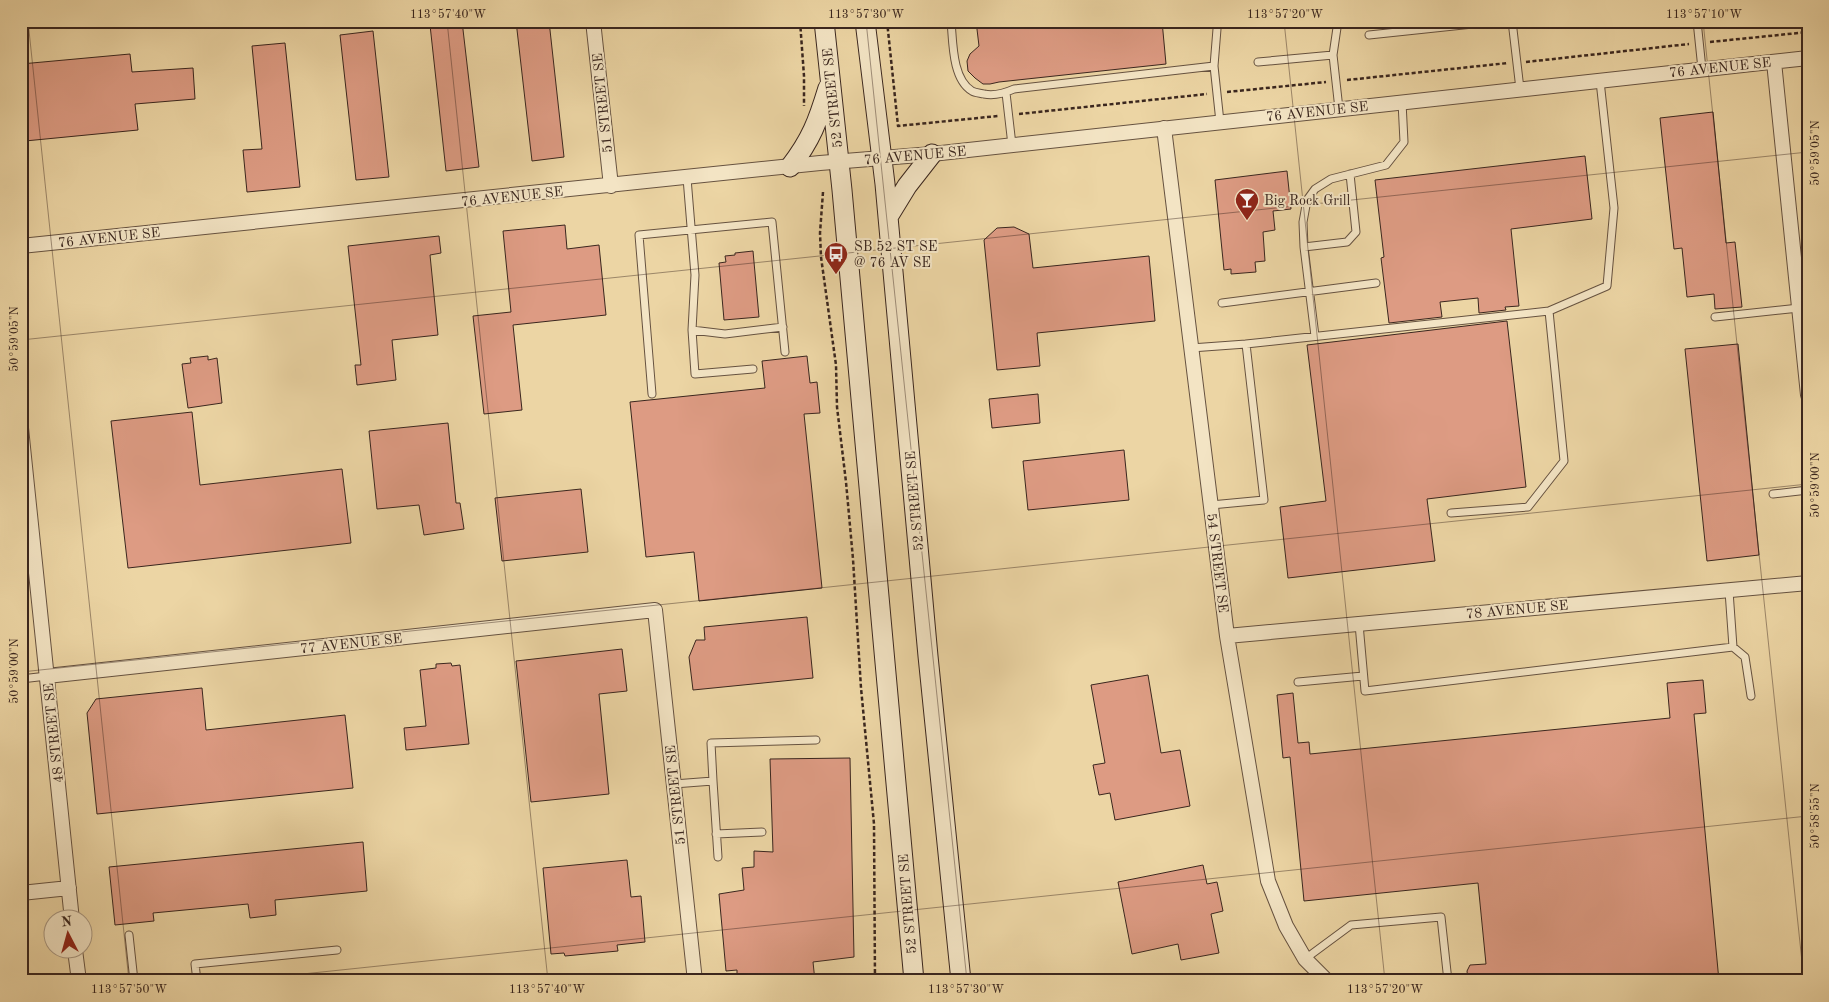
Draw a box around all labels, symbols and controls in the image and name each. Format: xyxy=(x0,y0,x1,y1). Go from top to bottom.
text: 113°57'40"W xyxy=(410,8,486,21)
text: 113°57'30"W xyxy=(828,8,904,21)
text: 113°57'20"W xyxy=(1247,8,1323,21)
text: 113°57'10"W xyxy=(1666,8,1742,21)
street label: 52 STREET SE xyxy=(821,47,845,149)
street label: 51 STREET SE xyxy=(591,52,615,154)
street label: 76 AVENUE SE xyxy=(1668,56,1772,80)
street label: 76 AVENUE SE xyxy=(1265,100,1369,124)
text: 50°59'05"N xyxy=(1809,120,1822,186)
street label: 76 AVENUE SE xyxy=(863,145,967,167)
street label: 76 AVENUE SE xyxy=(460,185,564,209)
bar icon: Big Rock Grill xyxy=(1234,187,1260,221)
place label: Big Rock Grill xyxy=(1264,194,1351,208)
street label: 76 AVENUE SE xyxy=(57,226,161,250)
place label: SB 52 ST SE @ 76 AV SE xyxy=(854,240,937,270)
bus stop icon: SB 52 ST SE @ 76 AV SE xyxy=(823,241,849,275)
text: 50°59'05"N xyxy=(8,306,21,372)
street label: 52 STREET SE xyxy=(904,450,926,552)
text: 50°59'00"N xyxy=(1809,452,1822,518)
street label: 54 STREET SE xyxy=(1204,512,1230,614)
street label: 78 AVENUE SE xyxy=(1465,599,1569,621)
street label: 77 AVENUE SE xyxy=(299,632,403,656)
text: 50°59'00"N xyxy=(8,638,21,704)
street label: 48 STREET SE xyxy=(42,682,66,784)
street label: 51 STREET SE xyxy=(664,744,688,846)
text: 50°58'55"N xyxy=(1809,783,1822,849)
street label: 52 STREET SE xyxy=(897,853,919,955)
north arrow xyxy=(42,910,92,960)
text: N xyxy=(61,915,73,930)
text: 113°57'50"W xyxy=(91,983,167,996)
text: 113°57'40"W xyxy=(509,983,585,996)
text: 113°57'30"W xyxy=(928,983,1004,996)
text: 113°57'20"W xyxy=(1347,983,1423,996)

